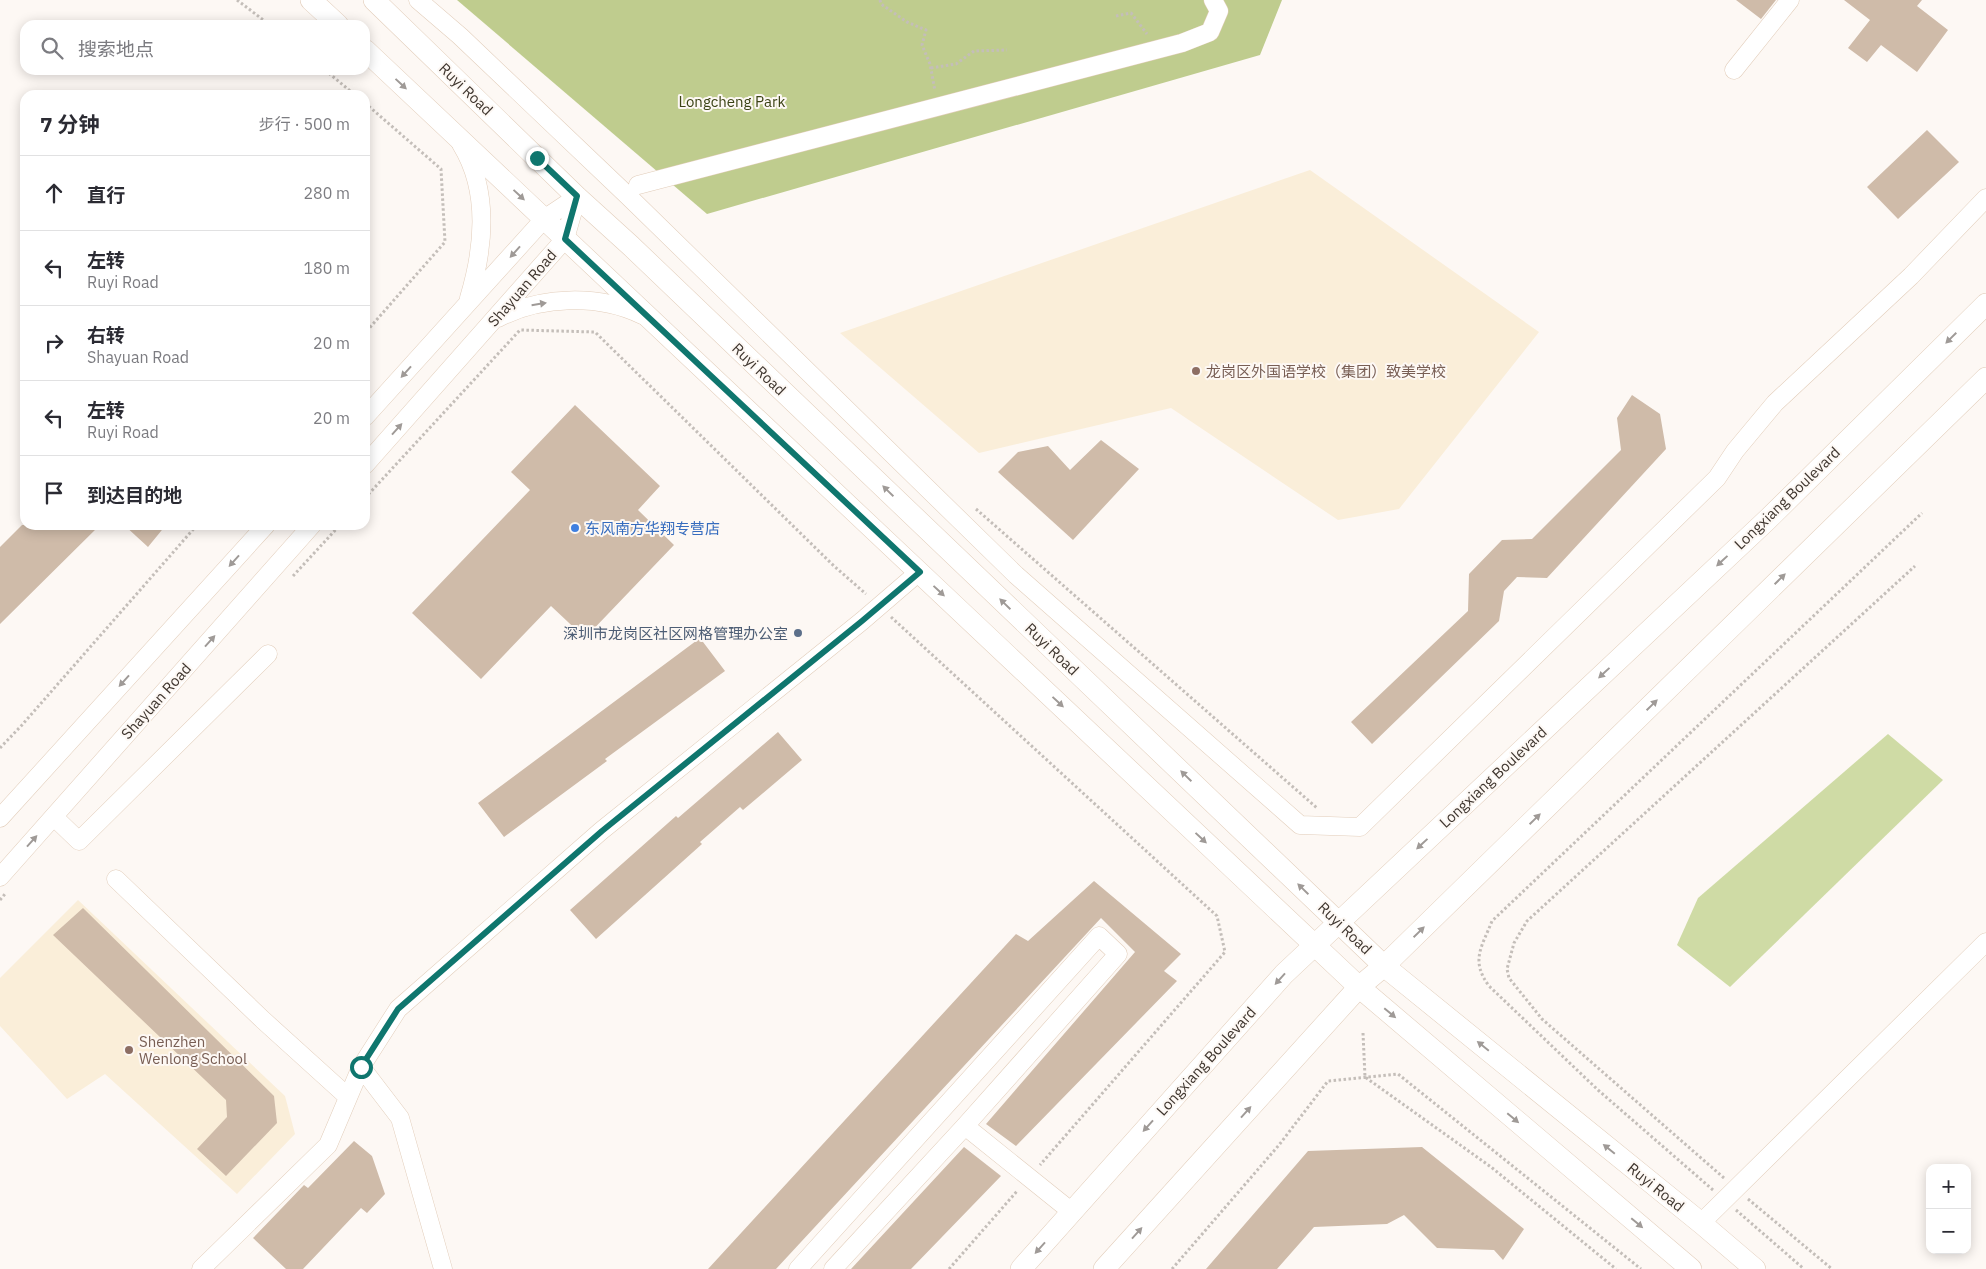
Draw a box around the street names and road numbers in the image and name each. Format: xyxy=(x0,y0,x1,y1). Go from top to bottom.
street label: Ruyi Road xyxy=(435,59,497,119)
street label: Shayuan Road xyxy=(483,246,561,330)
street label: Ruyi Road xyxy=(728,339,790,399)
street label: Longxiang Boulevard xyxy=(1730,443,1844,553)
street label: Ruyi Road xyxy=(1021,619,1083,679)
street label: Shayuan Road xyxy=(117,659,195,743)
street label: Longxiang Boulevard xyxy=(1435,722,1551,832)
street label: Ruyi Road xyxy=(1314,898,1376,958)
street label: Longxiang Boulevard xyxy=(1152,1003,1260,1119)
street label: Ruyi Road xyxy=(1624,1158,1688,1216)

